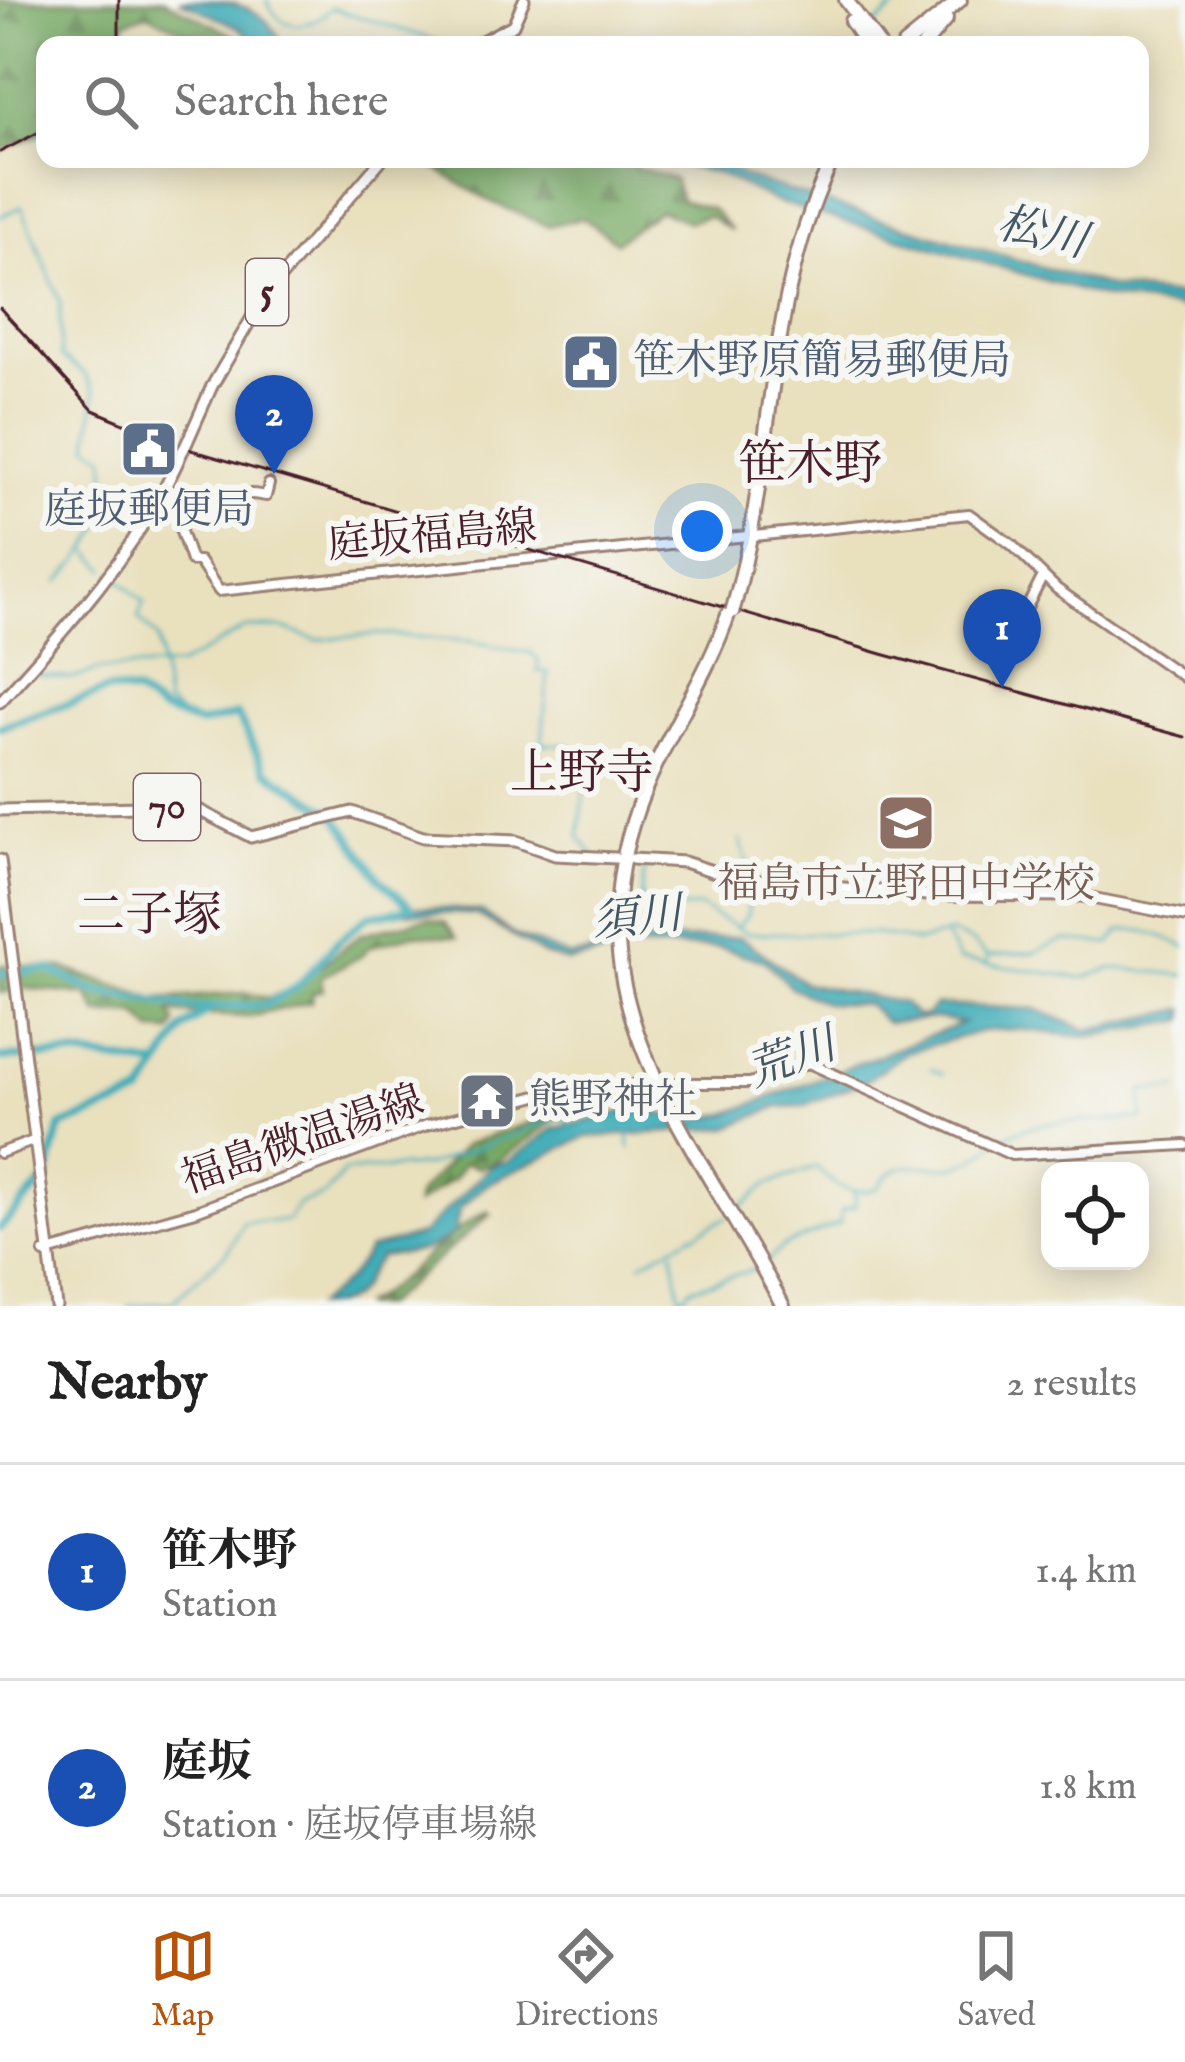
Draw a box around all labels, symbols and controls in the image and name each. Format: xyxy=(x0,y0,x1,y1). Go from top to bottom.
search box xyxy=(36,36,1149,168)
icon: search xyxy=(78,69,144,135)
text: Search here xyxy=(174,74,388,131)
water label: 松川 xyxy=(992,196,1097,273)
road number: 5 xyxy=(246,259,288,325)
public building icon: 笹木野原簡易郵便局 xyxy=(560,331,622,393)
place label: 笹木野原簡易郵便局 xyxy=(633,336,1011,389)
pin: 2 xyxy=(235,375,313,474)
public building icon: 庭坂郵便局 xyxy=(118,418,180,480)
district label: 笹木野 xyxy=(738,436,882,496)
place label: 庭坂郵便局 xyxy=(44,485,254,538)
street label: 庭坂福島線 xyxy=(325,501,539,573)
your location xyxy=(672,501,732,561)
pin: 1 xyxy=(963,589,1041,688)
district label: 上野寺 xyxy=(510,745,654,805)
road number: 70 xyxy=(134,774,200,840)
school or university icon: 福島市立野田中学校 xyxy=(875,792,937,854)
place label: 福島市立野田中学校 xyxy=(717,859,1095,912)
water label: 須川 xyxy=(589,885,690,952)
district label: 二子塚 xyxy=(77,887,221,947)
water label: 荒川 xyxy=(740,1015,849,1101)
temple icon: 熊野神社 xyxy=(456,1070,518,1132)
street label: 福島微温湯線 xyxy=(175,1075,431,1207)
place label: 熊野神社 xyxy=(529,1075,697,1128)
map controls xyxy=(1041,1162,1149,1270)
button: locate xyxy=(1041,1162,1149,1270)
text: Nearby xyxy=(48,1352,207,1417)
text: 2 results xyxy=(1006,1360,1137,1409)
text: 笹木野 xyxy=(162,1524,297,1581)
text: 1 xyxy=(80,1547,94,1596)
text: 1.4 km xyxy=(1035,1547,1137,1596)
text: Station xyxy=(162,1581,278,1630)
text: 庭坂 xyxy=(162,1735,252,1792)
text: 2 xyxy=(78,1763,96,1812)
text: 1.8 km xyxy=(1039,1763,1137,1812)
text: Station · 庭坂停車場線 xyxy=(162,1802,537,1851)
tab: Map xyxy=(150,1923,216,2037)
tab: Directions xyxy=(515,1923,658,2037)
tab: Saved xyxy=(957,1923,1035,2037)

